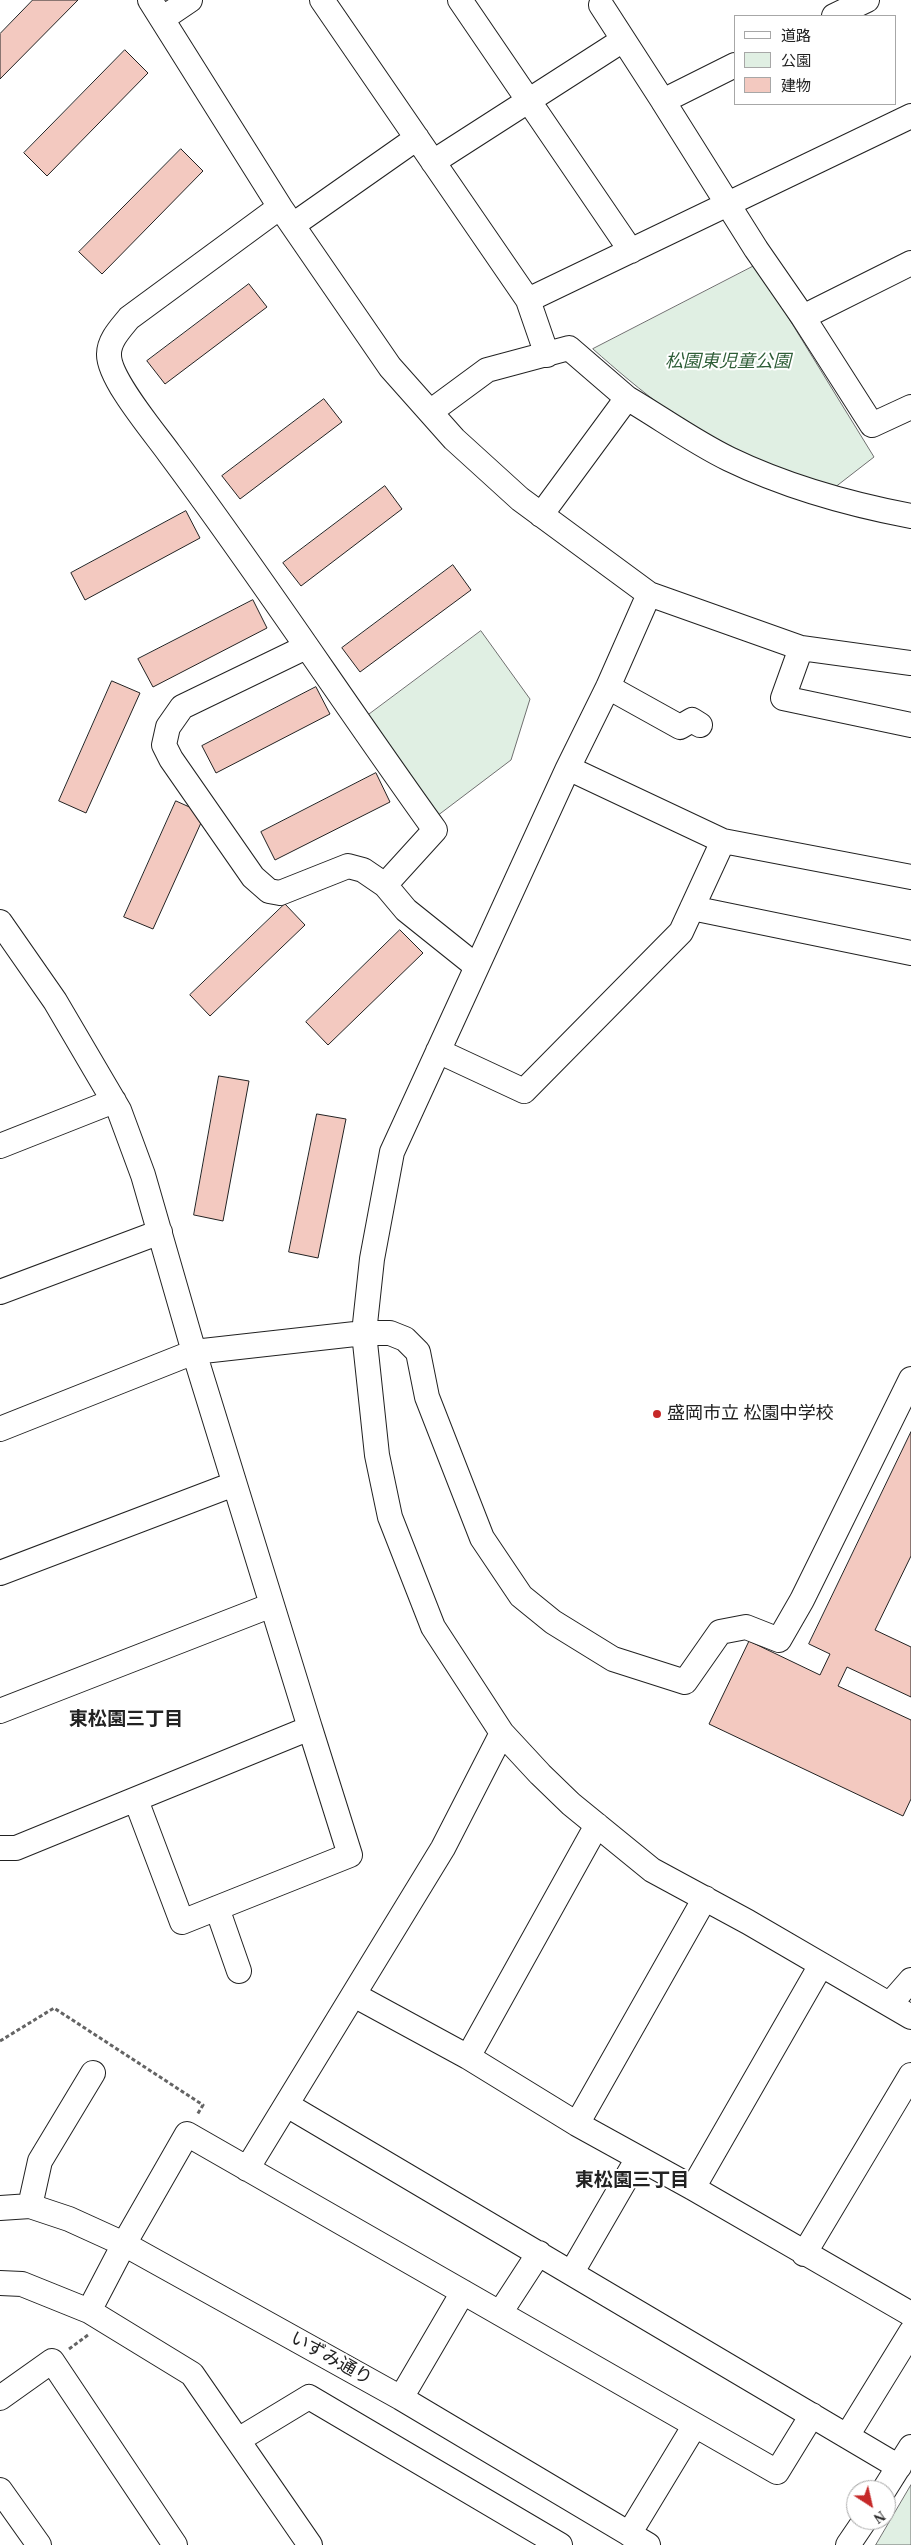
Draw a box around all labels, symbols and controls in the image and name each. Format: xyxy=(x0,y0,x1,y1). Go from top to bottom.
legend xyxy=(734,15,896,105)
text: 道路 xyxy=(781,28,811,44)
text: 公園 xyxy=(781,53,811,69)
text: 建物 xyxy=(781,78,811,94)
park label: 松園東児童公園 xyxy=(665,351,791,373)
place label: 盛岡市立 松園中学校 xyxy=(667,1403,833,1425)
marker: 盛岡市立 松園中学校 xyxy=(651,1408,663,1420)
district label: 東松園三丁目 xyxy=(69,1709,183,1731)
district label: 東松園三丁目 xyxy=(575,2170,689,2192)
street label: いずみ通り xyxy=(286,2328,376,2390)
north arrow xyxy=(846,2480,896,2530)
text: N xyxy=(871,2508,888,2526)

